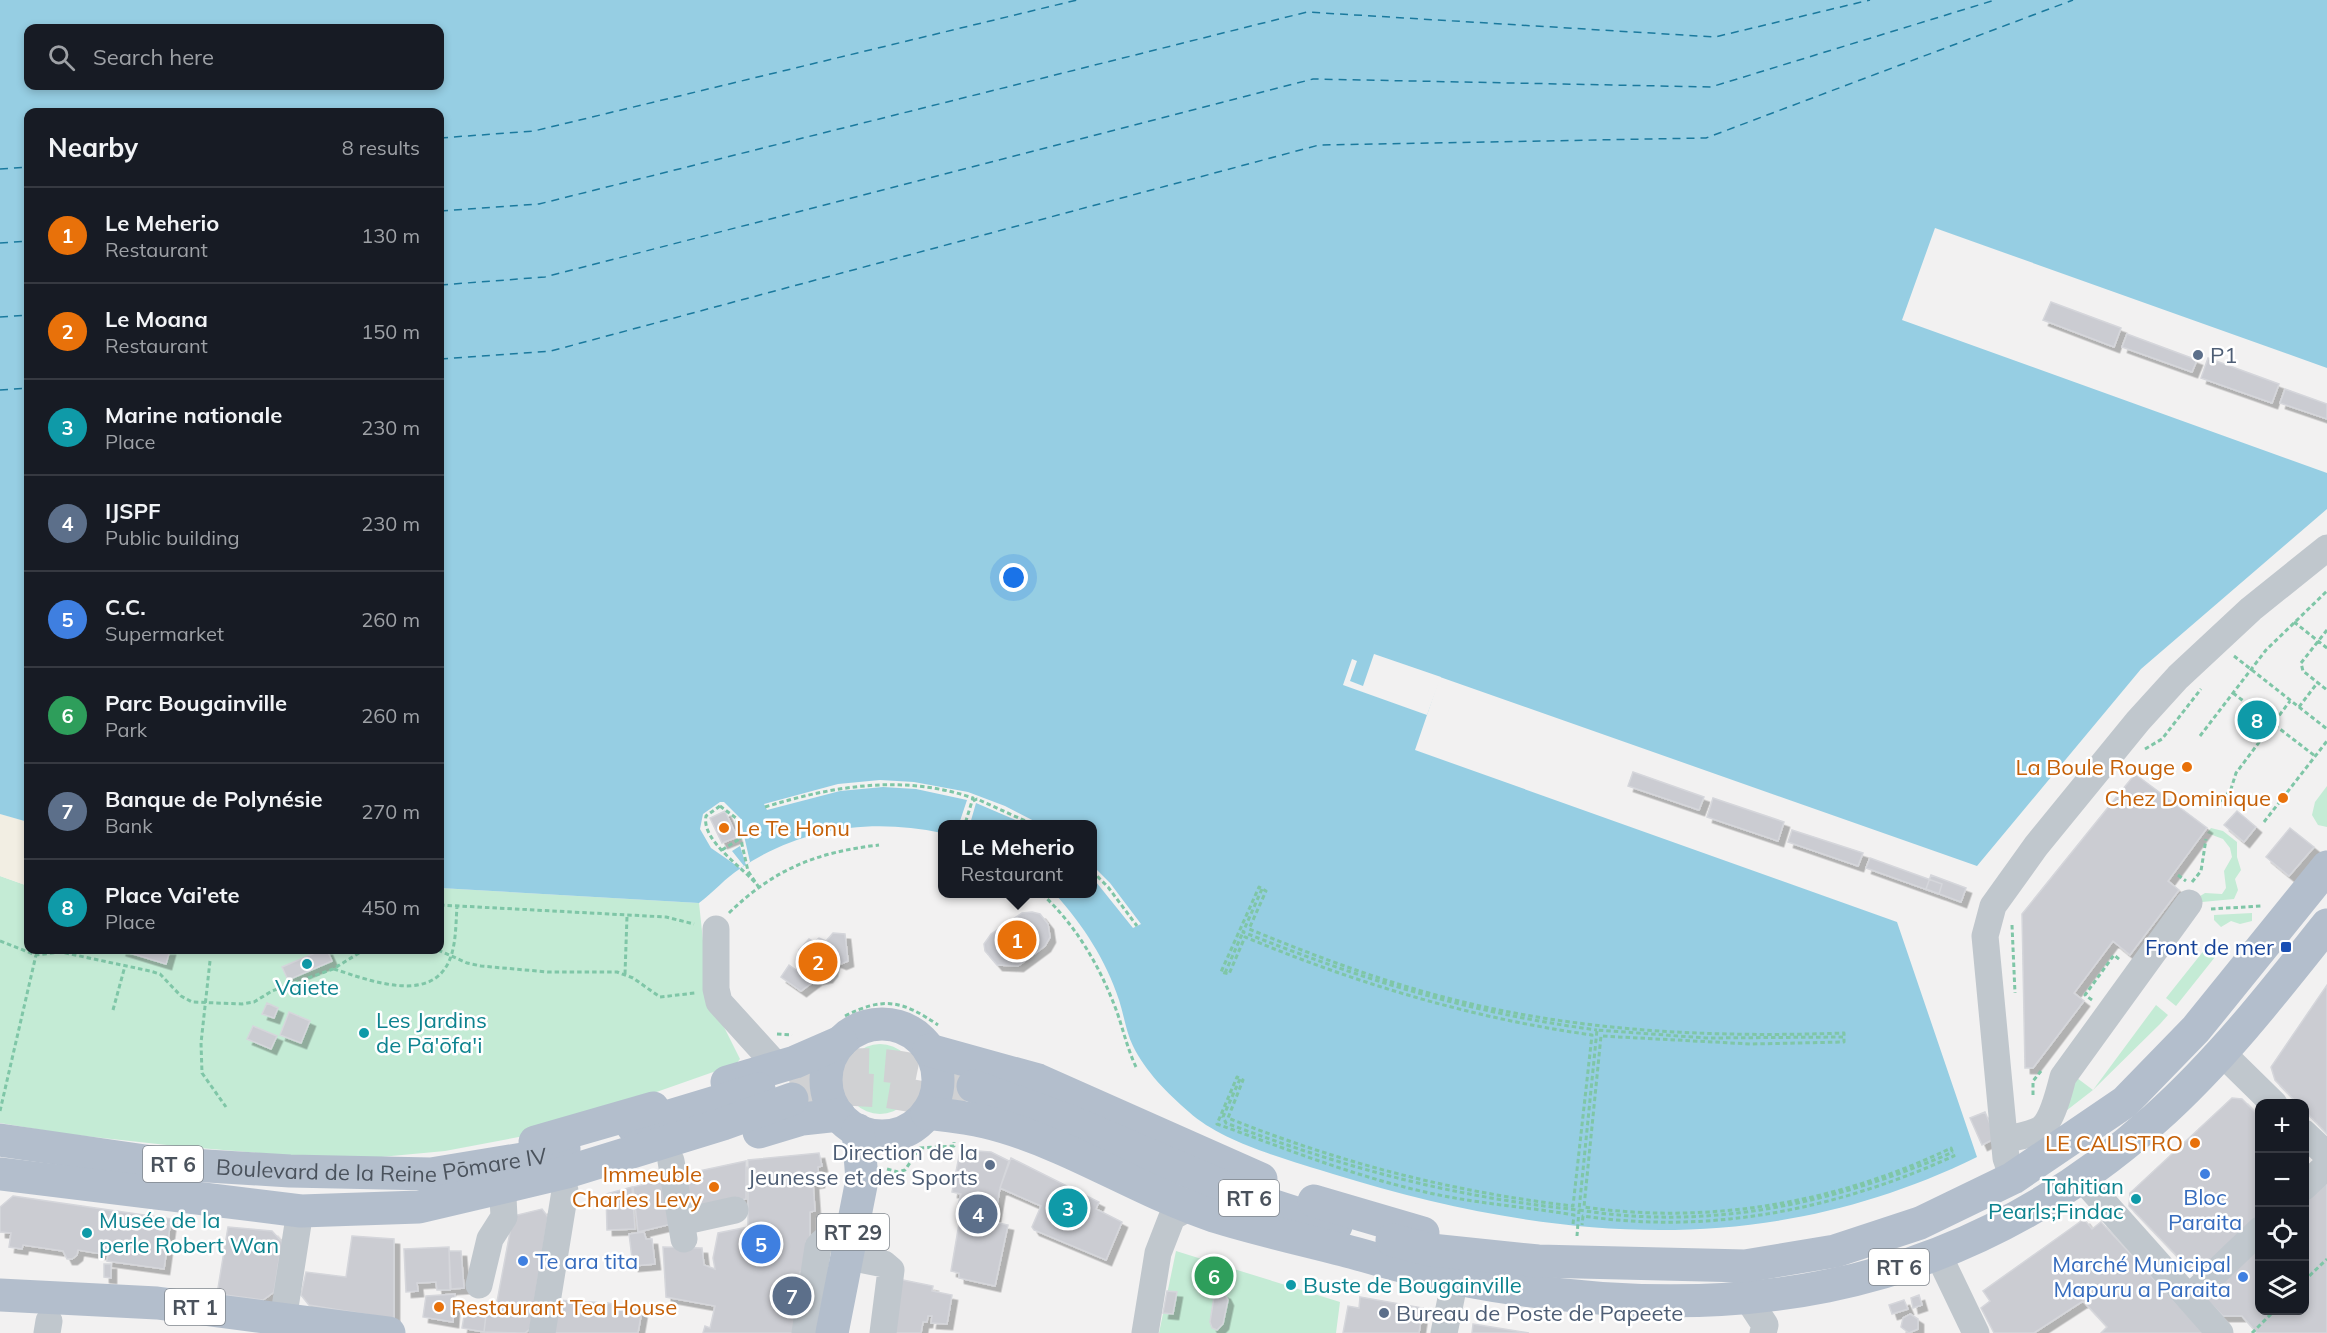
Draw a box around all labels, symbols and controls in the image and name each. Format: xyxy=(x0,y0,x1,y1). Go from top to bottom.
search box xyxy=(24,24,444,90)
icon: search xyxy=(45,41,78,74)
text: Search here xyxy=(93,43,214,71)
text: Nearby xyxy=(48,131,138,164)
text: 8 results xyxy=(342,135,420,160)
text: Le Meherio xyxy=(105,209,219,237)
text: 1 xyxy=(62,223,74,248)
text: 130 m xyxy=(361,223,420,248)
text: Restaurant xyxy=(105,237,208,262)
text: Le Moana xyxy=(105,305,208,333)
text: 2 xyxy=(62,319,74,344)
text: 150 m xyxy=(361,319,420,344)
text: Restaurant xyxy=(105,333,208,358)
place label: P1 xyxy=(2210,341,2238,369)
marker: P1 xyxy=(2191,348,2205,362)
text: Marine nationale xyxy=(105,401,282,429)
text: 3 xyxy=(62,415,74,440)
text: 230 m xyxy=(361,415,420,440)
text: Place xyxy=(105,429,155,454)
text: IJSPF xyxy=(105,497,161,525)
text: 4 xyxy=(62,511,74,536)
text: 230 m xyxy=(361,511,420,536)
text: Public building xyxy=(105,525,240,550)
your location xyxy=(999,563,1028,592)
text: C.C. xyxy=(105,593,146,621)
text: 5 xyxy=(62,607,74,632)
text: 260 m xyxy=(361,607,420,632)
text: Supermarket xyxy=(105,621,224,646)
text: Parc Bougainville xyxy=(105,689,287,717)
pin: 8 xyxy=(2238,698,2276,742)
text: 6 xyxy=(62,703,74,728)
text: 260 m xyxy=(361,703,420,728)
text: Park xyxy=(105,717,147,742)
place label: La Boule Rouge xyxy=(2015,753,2175,781)
marker: La Boule Rouge xyxy=(2180,760,2194,774)
place label: Chez Dominique xyxy=(2104,784,2271,812)
text: Banque de Polynésie xyxy=(105,785,323,813)
marker: Chez Dominique xyxy=(2276,791,2290,805)
text: 7 xyxy=(62,799,74,824)
text: 270 m xyxy=(361,799,420,824)
text: Bank xyxy=(105,813,153,838)
place label: Le Te Honu xyxy=(736,814,850,842)
popup xyxy=(938,820,1097,898)
marker: Le Te Honu xyxy=(717,821,731,835)
text: Le Meherio xyxy=(960,833,1075,861)
text: Restaurant xyxy=(960,861,1063,886)
text: Place Vai'ete xyxy=(105,881,240,909)
text: 8 xyxy=(62,895,74,920)
text: 450 m xyxy=(361,895,420,920)
text: Place xyxy=(105,909,155,934)
pin: 1 xyxy=(998,918,1036,962)
place label: Front de mer xyxy=(2145,933,2274,961)
pin: 2 xyxy=(798,940,838,984)
marker: Front de mer xyxy=(2279,940,2293,954)
marker: Vaiete xyxy=(300,957,314,971)
place label: Vaiete xyxy=(275,973,339,1001)
place label: Les Jardins de Pā'ōfa'i xyxy=(376,1006,487,1059)
marker: Les Jardins de Pā'ōfa'i xyxy=(357,1026,371,1040)
map controls xyxy=(2255,1099,2309,1315)
button: + xyxy=(2255,1099,2309,1153)
place label: LE CALISTRO xyxy=(2045,1129,2183,1157)
marker: LE CALISTRO xyxy=(2188,1136,2202,1150)
place label: Direction de la Jeunesse et des Sports xyxy=(748,1138,978,1191)
street label: Boulevard de la Reine Pōmare IV xyxy=(215,1141,550,1188)
road number: RT 6 xyxy=(143,1146,203,1182)
button: − xyxy=(2255,1153,2309,1207)
marker: Direction de la Jeunesse et des Sports xyxy=(983,1158,997,1172)
place label: Immeuble Charles Levy xyxy=(572,1160,702,1213)
marker: Bloc Paraita xyxy=(2198,1167,2212,1181)
place label: Tahitian Pearls;Findac xyxy=(1988,1172,2124,1225)
marker: Immeuble Charles Levy xyxy=(707,1180,721,1194)
road number: RT 6 xyxy=(1219,1180,1279,1216)
place label: Bloc Paraita xyxy=(2168,1183,2242,1236)
pin: 3 xyxy=(1048,1186,1088,1230)
pin: 4 xyxy=(958,1192,998,1236)
marker: Tahitian Pearls;Findac xyxy=(2129,1192,2143,1206)
place label: Musée de la perle Robert Wan xyxy=(99,1206,279,1259)
button: locate xyxy=(2255,1207,2309,1261)
road number: RT 29 xyxy=(817,1214,889,1250)
pin: 5 xyxy=(742,1222,780,1266)
marker: Musée de la perle Robert Wan xyxy=(80,1226,94,1240)
place label: Te ara tita xyxy=(535,1247,638,1275)
road number: RT 6 xyxy=(1869,1249,1929,1285)
place label: Marché Municipal Mapuru a Paraita xyxy=(2052,1250,2231,1303)
marker: Te ara tita xyxy=(516,1254,530,1268)
pin: 6 xyxy=(1194,1254,1234,1298)
button: layers xyxy=(2255,1261,2309,1315)
marker: Marché Municipal Mapuru a Paraita xyxy=(2236,1270,2250,1284)
place label: Buste de Bougainville xyxy=(1303,1271,1522,1299)
pin: 7 xyxy=(772,1274,812,1318)
marker: Buste de Bougainville xyxy=(1284,1278,1298,1292)
road number: RT 1 xyxy=(165,1289,225,1325)
place label: Restaurant Tea House xyxy=(451,1293,677,1321)
place label: Bureau de Poste de Papeete xyxy=(1396,1299,1683,1327)
marker: Restaurant Tea House xyxy=(432,1300,446,1314)
marker: Bureau de Poste de Papeete xyxy=(1377,1306,1391,1320)

